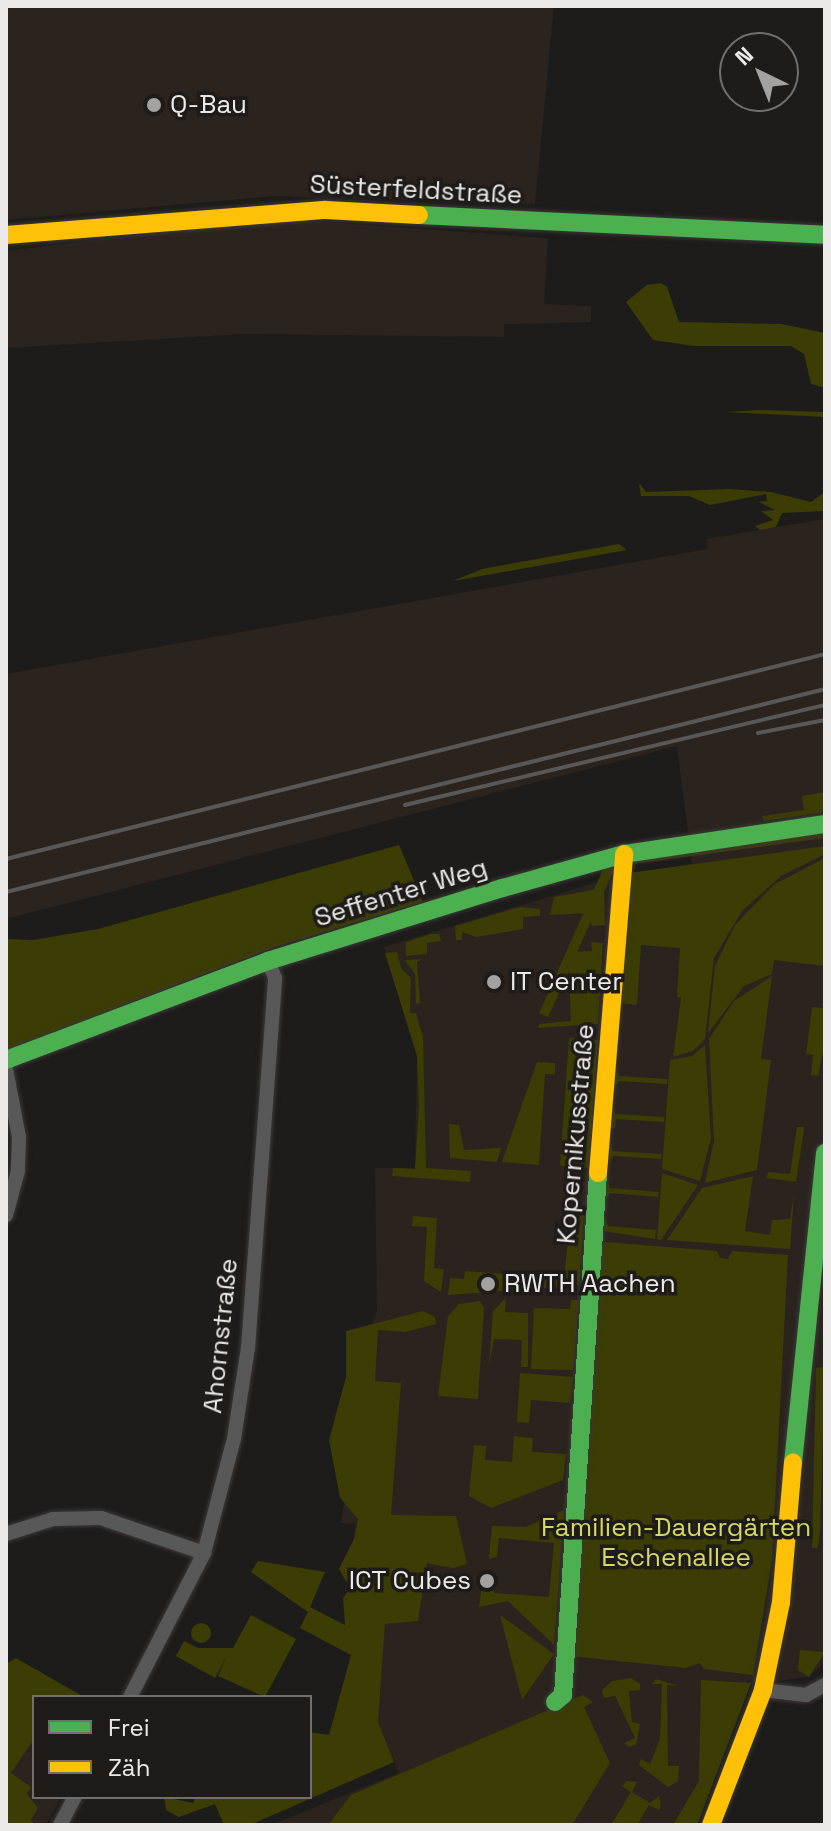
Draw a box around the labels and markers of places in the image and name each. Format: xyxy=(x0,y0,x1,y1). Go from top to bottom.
place label: Q-Bau xyxy=(170,89,247,121)
marker: Q-Bau xyxy=(145,96,163,114)
place label: IT Center xyxy=(510,966,623,998)
marker: IT Center xyxy=(485,973,503,991)
place label: RWTH Aachen xyxy=(504,1268,676,1300)
marker: RWTH Aachen xyxy=(479,1275,497,1293)
place label: ICT Cubes xyxy=(348,1565,471,1597)
marker: ICT Cubes xyxy=(478,1572,496,1590)

